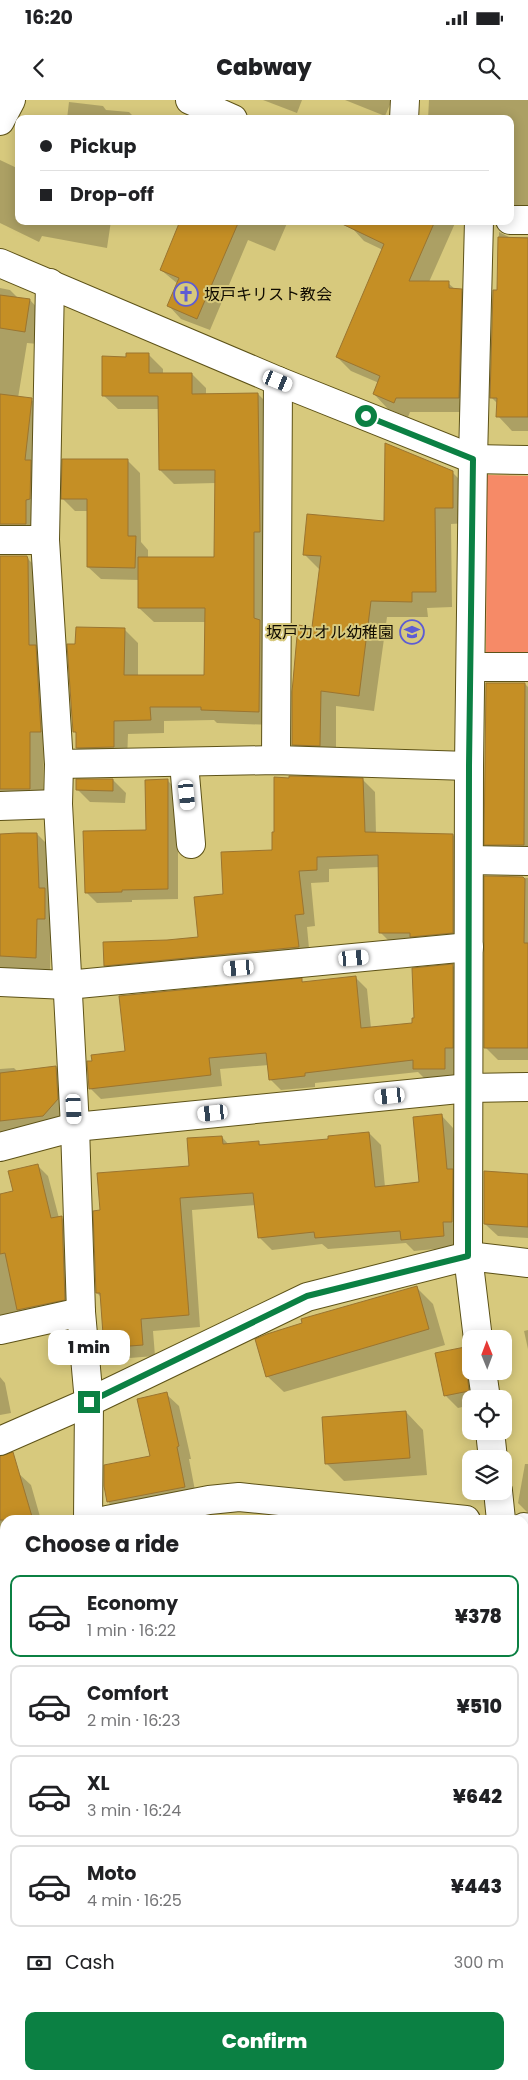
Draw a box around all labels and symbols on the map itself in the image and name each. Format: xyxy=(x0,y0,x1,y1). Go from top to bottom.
church icon: 坂戸キリスト教会 xyxy=(173,281,199,307)
place label: 坂戸キリスト教会 xyxy=(204,283,332,306)
car xyxy=(261,368,294,394)
route start xyxy=(355,405,377,427)
school or university icon: 坂戸カオル幼稚園 xyxy=(399,619,425,645)
place label: 坂戸カオル幼稚園 xyxy=(266,621,394,644)
car xyxy=(177,779,196,811)
car xyxy=(338,949,369,967)
car xyxy=(223,959,254,977)
car xyxy=(374,1087,405,1105)
car xyxy=(65,1094,82,1124)
car xyxy=(197,1104,228,1122)
callout: 1 min xyxy=(48,1330,130,1364)
north arrow xyxy=(462,1330,512,1380)
route end xyxy=(78,1391,100,1413)

